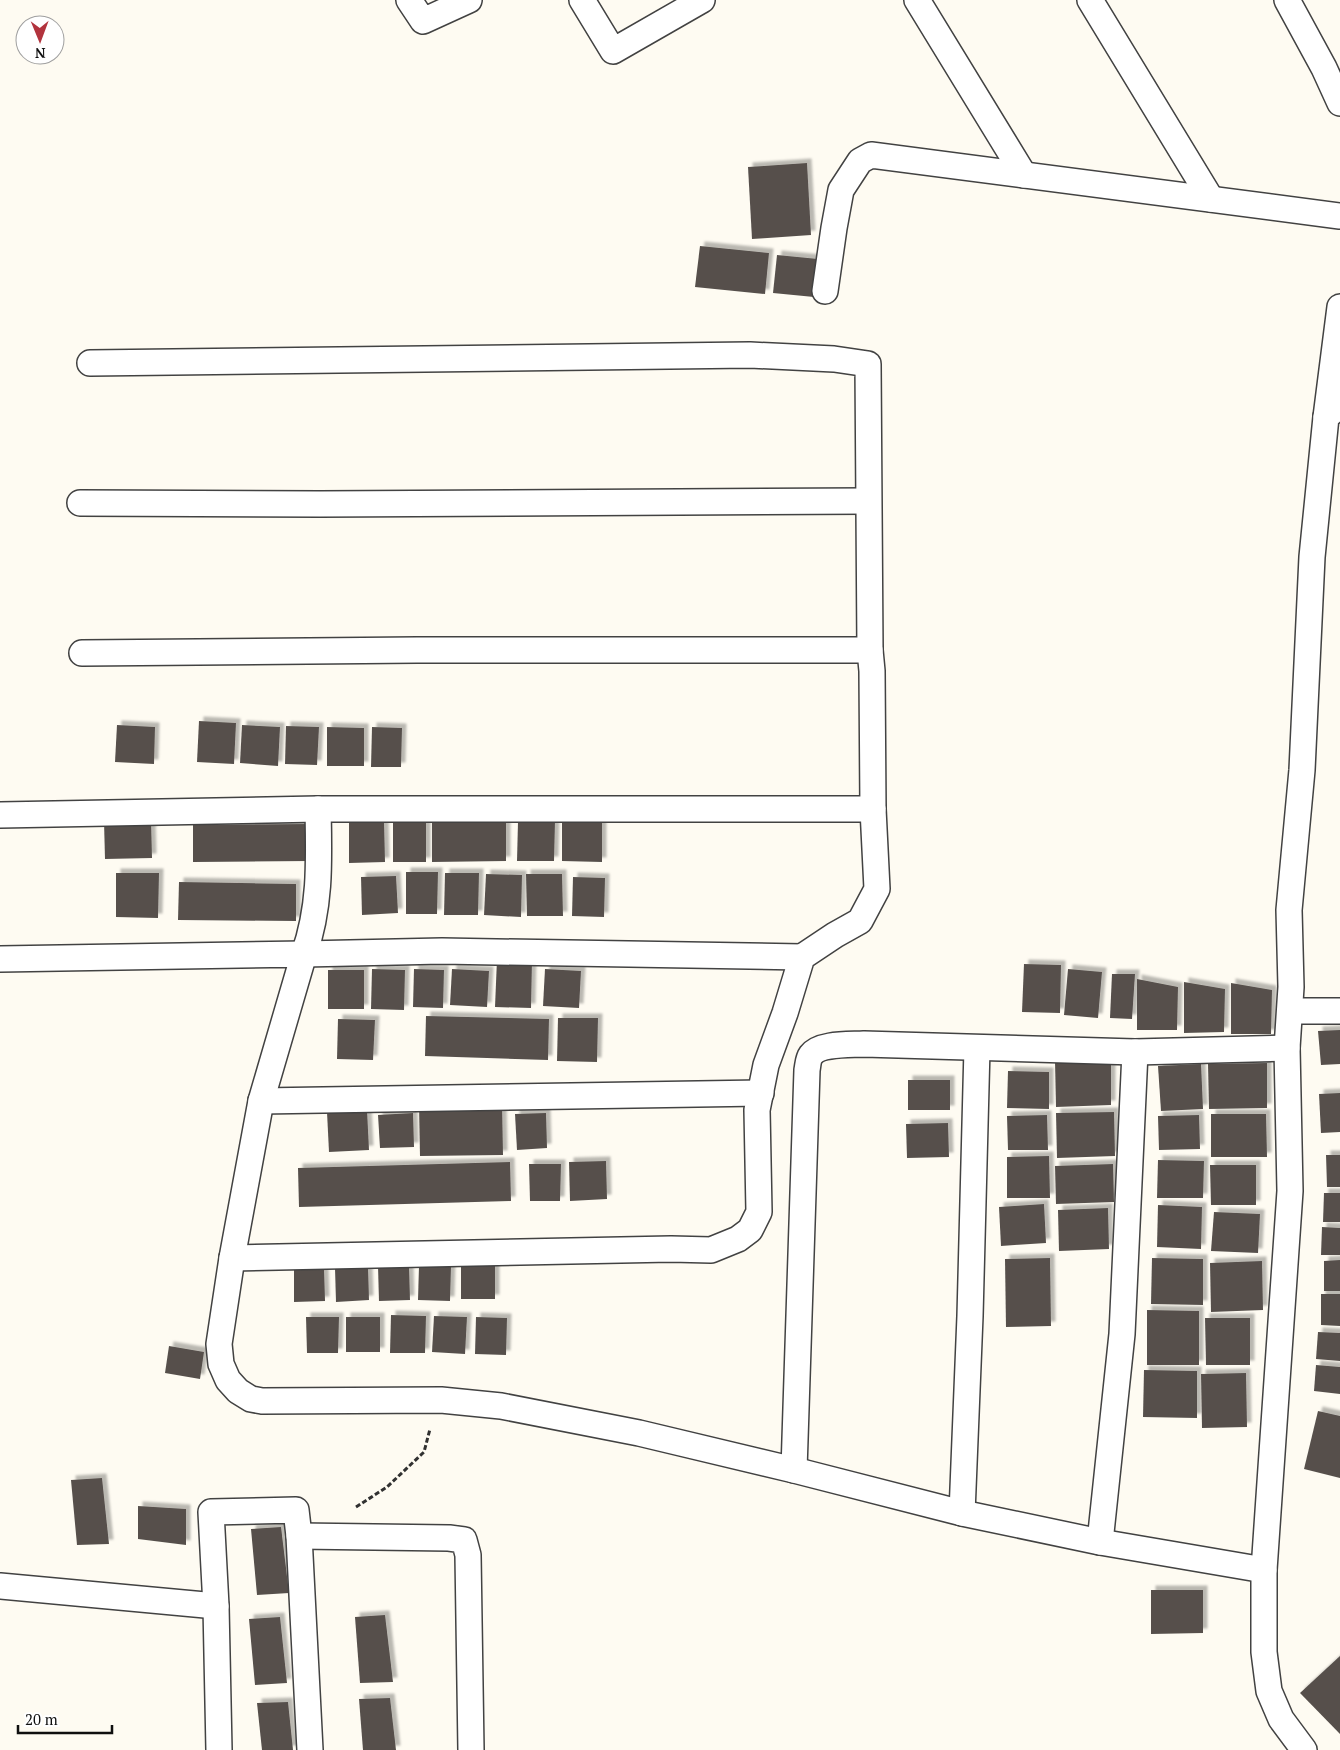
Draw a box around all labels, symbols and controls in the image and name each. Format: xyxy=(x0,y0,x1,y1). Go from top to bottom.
north arrow xyxy=(15,15,65,65)
text: N xyxy=(34,44,46,63)
scale bar xyxy=(18,1702,111,1734)
text: 20 m xyxy=(25,1709,58,1729)

